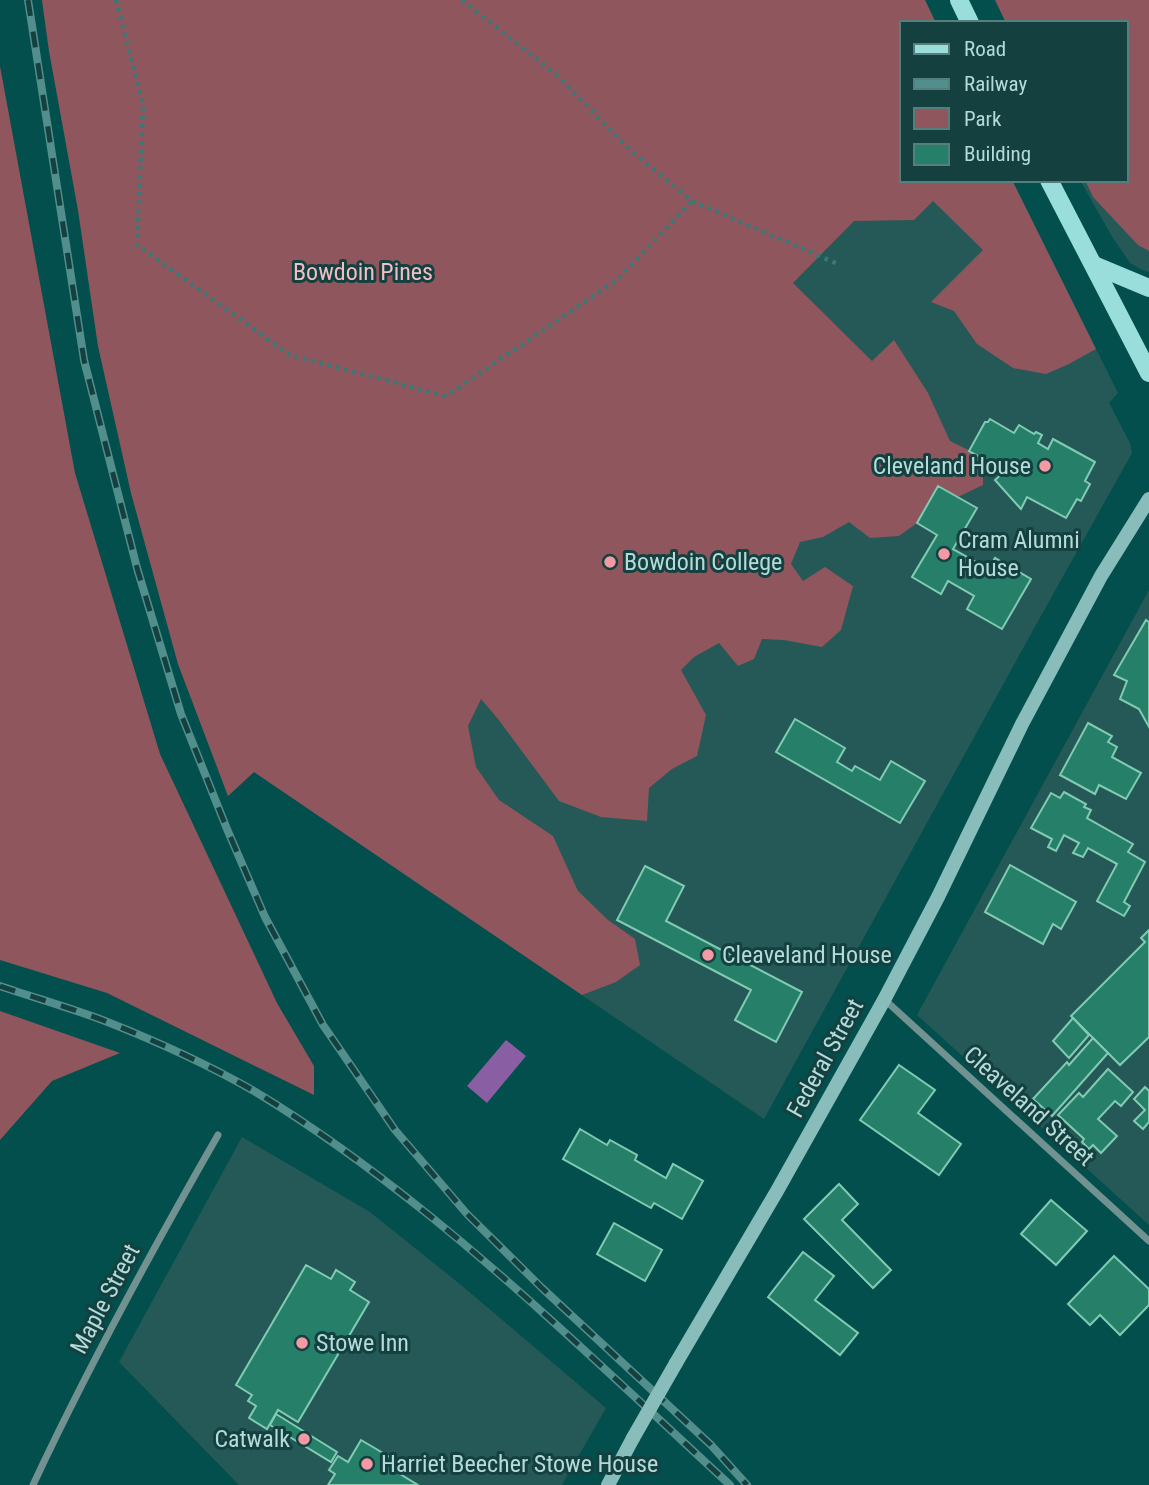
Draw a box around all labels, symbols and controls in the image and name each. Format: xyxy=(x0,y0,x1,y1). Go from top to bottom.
legend xyxy=(900,21,1128,182)
text: Road xyxy=(964,37,1006,61)
text: Railway xyxy=(964,72,1027,96)
text: Park xyxy=(964,107,1002,131)
text: Building xyxy=(964,142,1031,166)
park label: Bowdoin Pines xyxy=(293,258,433,286)
place label: Cleveland House xyxy=(873,452,1031,480)
marker: Cleveland House xyxy=(1037,458,1053,474)
place label: Cram Alumni House xyxy=(958,526,1080,582)
marker: Cram Alumni House xyxy=(936,546,952,562)
place label: Bowdoin College xyxy=(624,548,782,576)
marker: Bowdoin College xyxy=(602,554,618,570)
place label: Cleaveland House xyxy=(722,941,892,969)
marker: Cleaveland House xyxy=(700,947,716,963)
street label: Federal Street xyxy=(781,994,869,1122)
street label: Cleaveland Street xyxy=(958,1040,1100,1172)
street label: Maple Street xyxy=(64,1239,146,1359)
place label: Stowe Inn xyxy=(316,1329,409,1357)
marker: Stowe Inn xyxy=(294,1335,310,1351)
place label: Catwalk xyxy=(214,1425,290,1453)
marker: Catwalk xyxy=(296,1431,312,1447)
place label: Harriet Beecher Stowe House xyxy=(381,1450,658,1478)
marker: Harriet Beecher Stowe House xyxy=(359,1456,375,1472)

